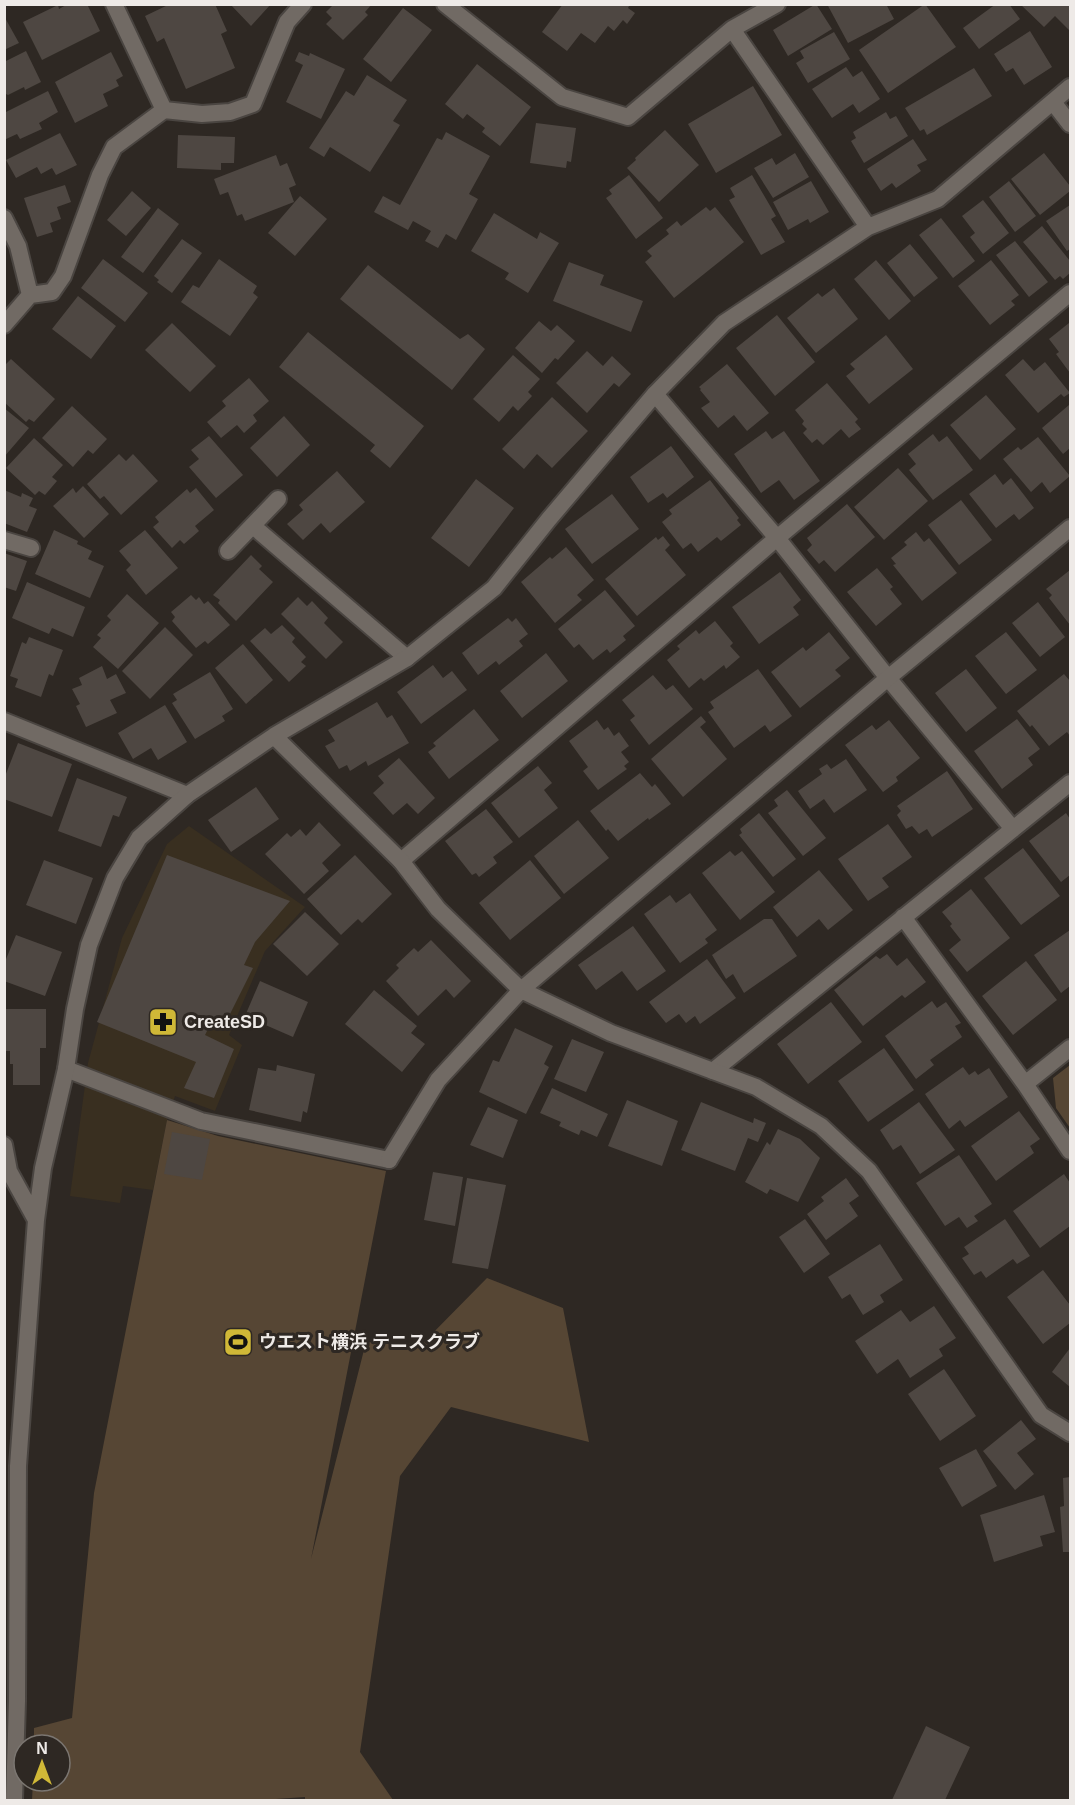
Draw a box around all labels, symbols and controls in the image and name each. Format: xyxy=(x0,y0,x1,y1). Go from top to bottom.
pharmacy icon: CreateSD xyxy=(147,1006,179,1038)
place label: CreateSD xyxy=(184,1012,265,1032)
sports icon: ウエスト横浜 テニスクラブ xyxy=(222,1326,254,1358)
place label: ウエスト横浜 テニスクラブ xyxy=(259,1332,480,1352)
north arrow xyxy=(12,1733,72,1793)
text: N xyxy=(36,1740,48,1757)

